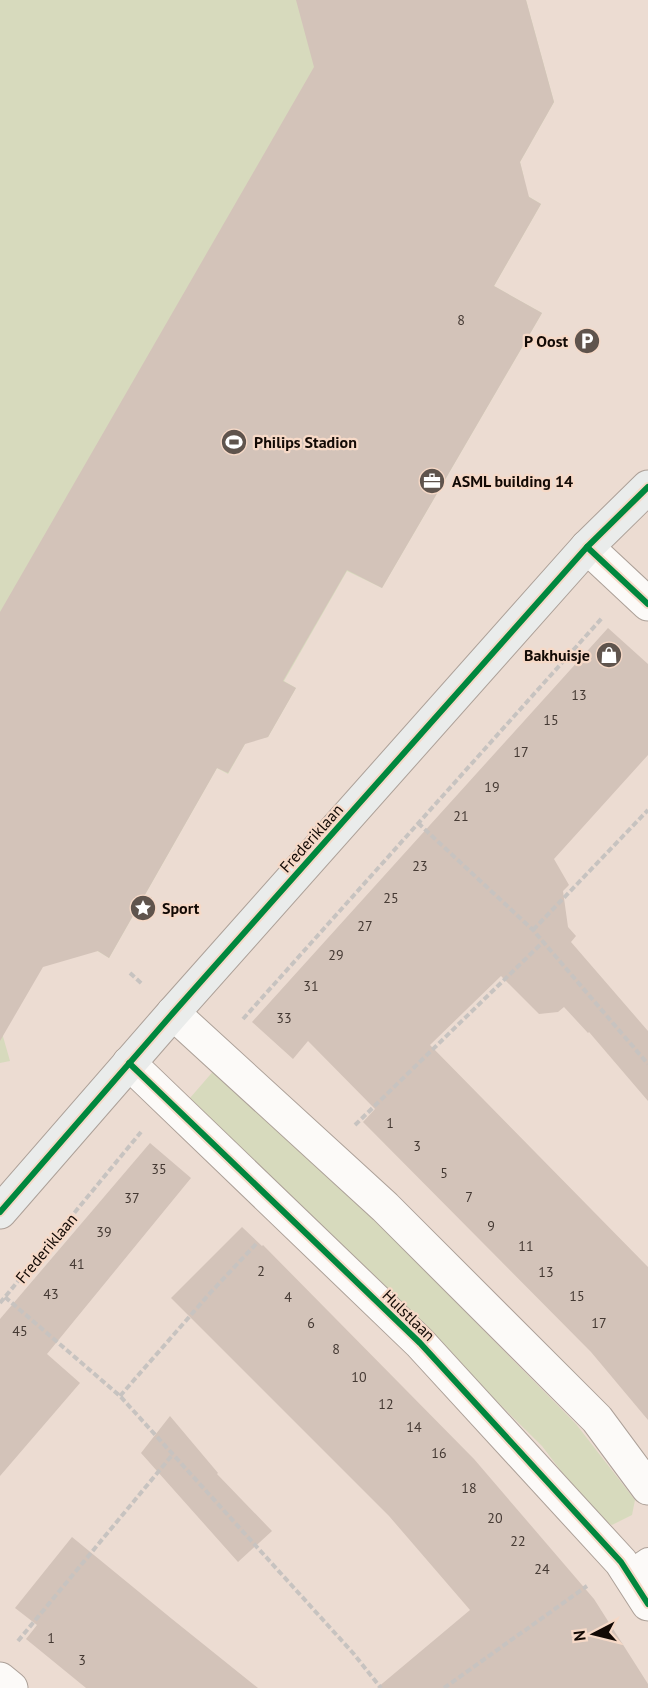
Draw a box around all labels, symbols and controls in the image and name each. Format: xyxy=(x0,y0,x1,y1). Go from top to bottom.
house number: 8 xyxy=(457,311,465,329)
parking icon: P Oost xyxy=(572,326,602,356)
place label: P Oost xyxy=(524,331,568,351)
sports icon: Philips Stadion xyxy=(219,427,249,457)
place label: Philips Stadion xyxy=(254,432,357,452)
office icon: ASML building 14 xyxy=(417,466,447,496)
place label: ASML building 14 xyxy=(452,471,573,491)
shop icon: Bakhuisje xyxy=(594,640,624,670)
place label: Bakhuisje xyxy=(524,645,590,665)
house number: 13 xyxy=(571,686,587,704)
house number: 15 xyxy=(543,711,559,729)
house number: 17 xyxy=(513,743,529,761)
house number: 19 xyxy=(484,778,500,796)
street label: Frederiklaan xyxy=(275,800,347,876)
house number: 21 xyxy=(453,807,469,825)
house number: 23 xyxy=(412,857,428,875)
house number: 25 xyxy=(383,889,399,907)
place icon: Sport xyxy=(128,893,158,923)
place label: Sport xyxy=(162,898,200,918)
house number: 27 xyxy=(357,917,373,935)
house number: 29 xyxy=(328,946,344,964)
house number: 31 xyxy=(303,977,319,995)
house number: 33 xyxy=(276,1009,292,1027)
house number: 1 xyxy=(386,1114,394,1132)
house number: 3 xyxy=(413,1137,421,1155)
house number: 35 xyxy=(151,1160,167,1178)
house number: 5 xyxy=(440,1164,448,1182)
house number: 7 xyxy=(465,1188,473,1206)
house number: 37 xyxy=(124,1189,140,1207)
street label: Frederiklaan xyxy=(11,1209,81,1287)
house number: 9 xyxy=(487,1217,495,1235)
house number: 39 xyxy=(96,1223,112,1241)
house number: 11 xyxy=(518,1237,534,1255)
house number: 41 xyxy=(69,1255,85,1273)
house number: 2 xyxy=(257,1262,265,1280)
house number: 13 xyxy=(538,1263,554,1281)
house number: 43 xyxy=(43,1285,59,1303)
street label: Hulstlaan xyxy=(378,1285,440,1345)
house number: 15 xyxy=(569,1287,585,1305)
house number: 4 xyxy=(284,1288,292,1306)
house number: 6 xyxy=(307,1314,315,1332)
house number: 17 xyxy=(591,1314,607,1332)
house number: 45 xyxy=(12,1322,28,1340)
house number: 8 xyxy=(332,1340,340,1358)
house number: 10 xyxy=(351,1368,367,1386)
house number: 12 xyxy=(378,1395,394,1413)
house number: 14 xyxy=(406,1418,422,1436)
house number: 16 xyxy=(431,1444,447,1462)
house number: 18 xyxy=(461,1479,477,1497)
house number: 20 xyxy=(487,1509,503,1527)
house number: 22 xyxy=(510,1532,526,1550)
house number: 24 xyxy=(534,1560,550,1578)
north arrow xyxy=(564,1604,624,1664)
house number: 1 xyxy=(47,1629,55,1647)
text: N xyxy=(569,1629,590,1642)
house number: 3 xyxy=(78,1651,86,1669)

